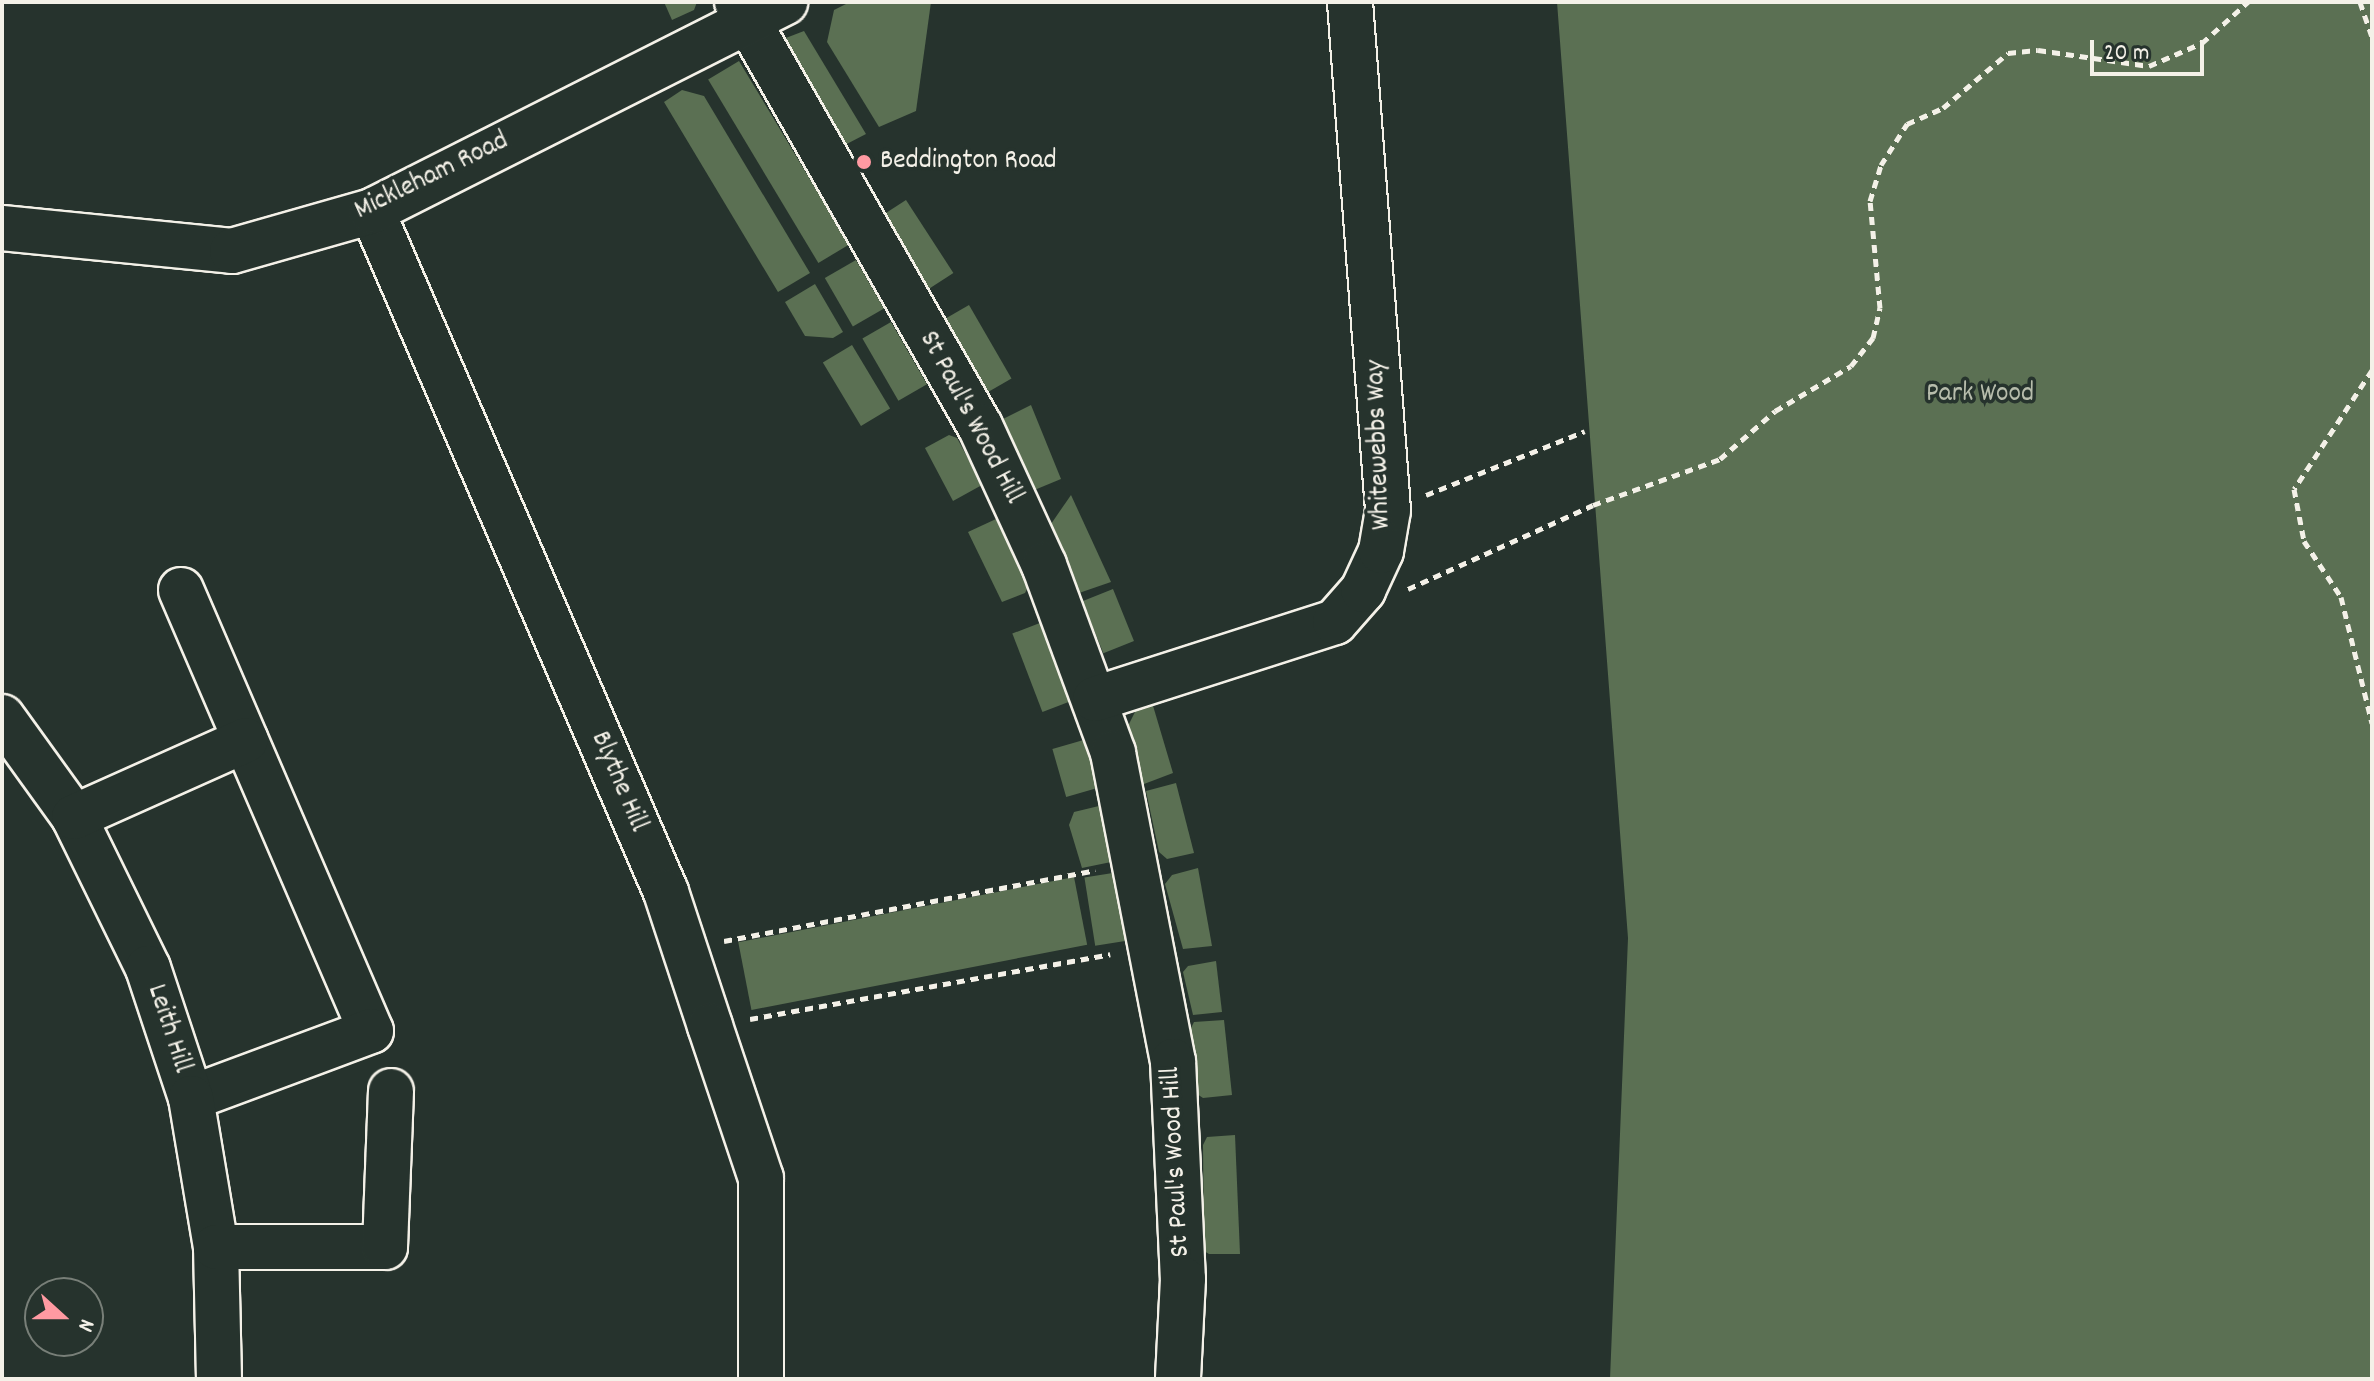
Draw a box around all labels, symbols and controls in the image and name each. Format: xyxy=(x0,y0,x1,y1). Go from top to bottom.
scale bar xyxy=(2094,24,2208,74)
text: 20 m xyxy=(2104,37,2150,71)
street label: Mickleham Road xyxy=(349,125,515,229)
place label: Beddington Road xyxy=(880,145,1057,179)
marker: Beddington Road xyxy=(855,153,873,171)
street label: St Paul's Wood Hill xyxy=(910,326,1030,510)
street label: Whitewebbs Way xyxy=(1360,359,1400,531)
park label: Park Wood xyxy=(1926,378,2034,412)
street label: Blythe Hill xyxy=(582,727,654,837)
street label: Leith Hill xyxy=(138,980,198,1078)
street label: St Paul's Wood Hill xyxy=(1155,1066,1199,1258)
north arrow xyxy=(24,1277,104,1357)
text: N xyxy=(69,1314,101,1336)

